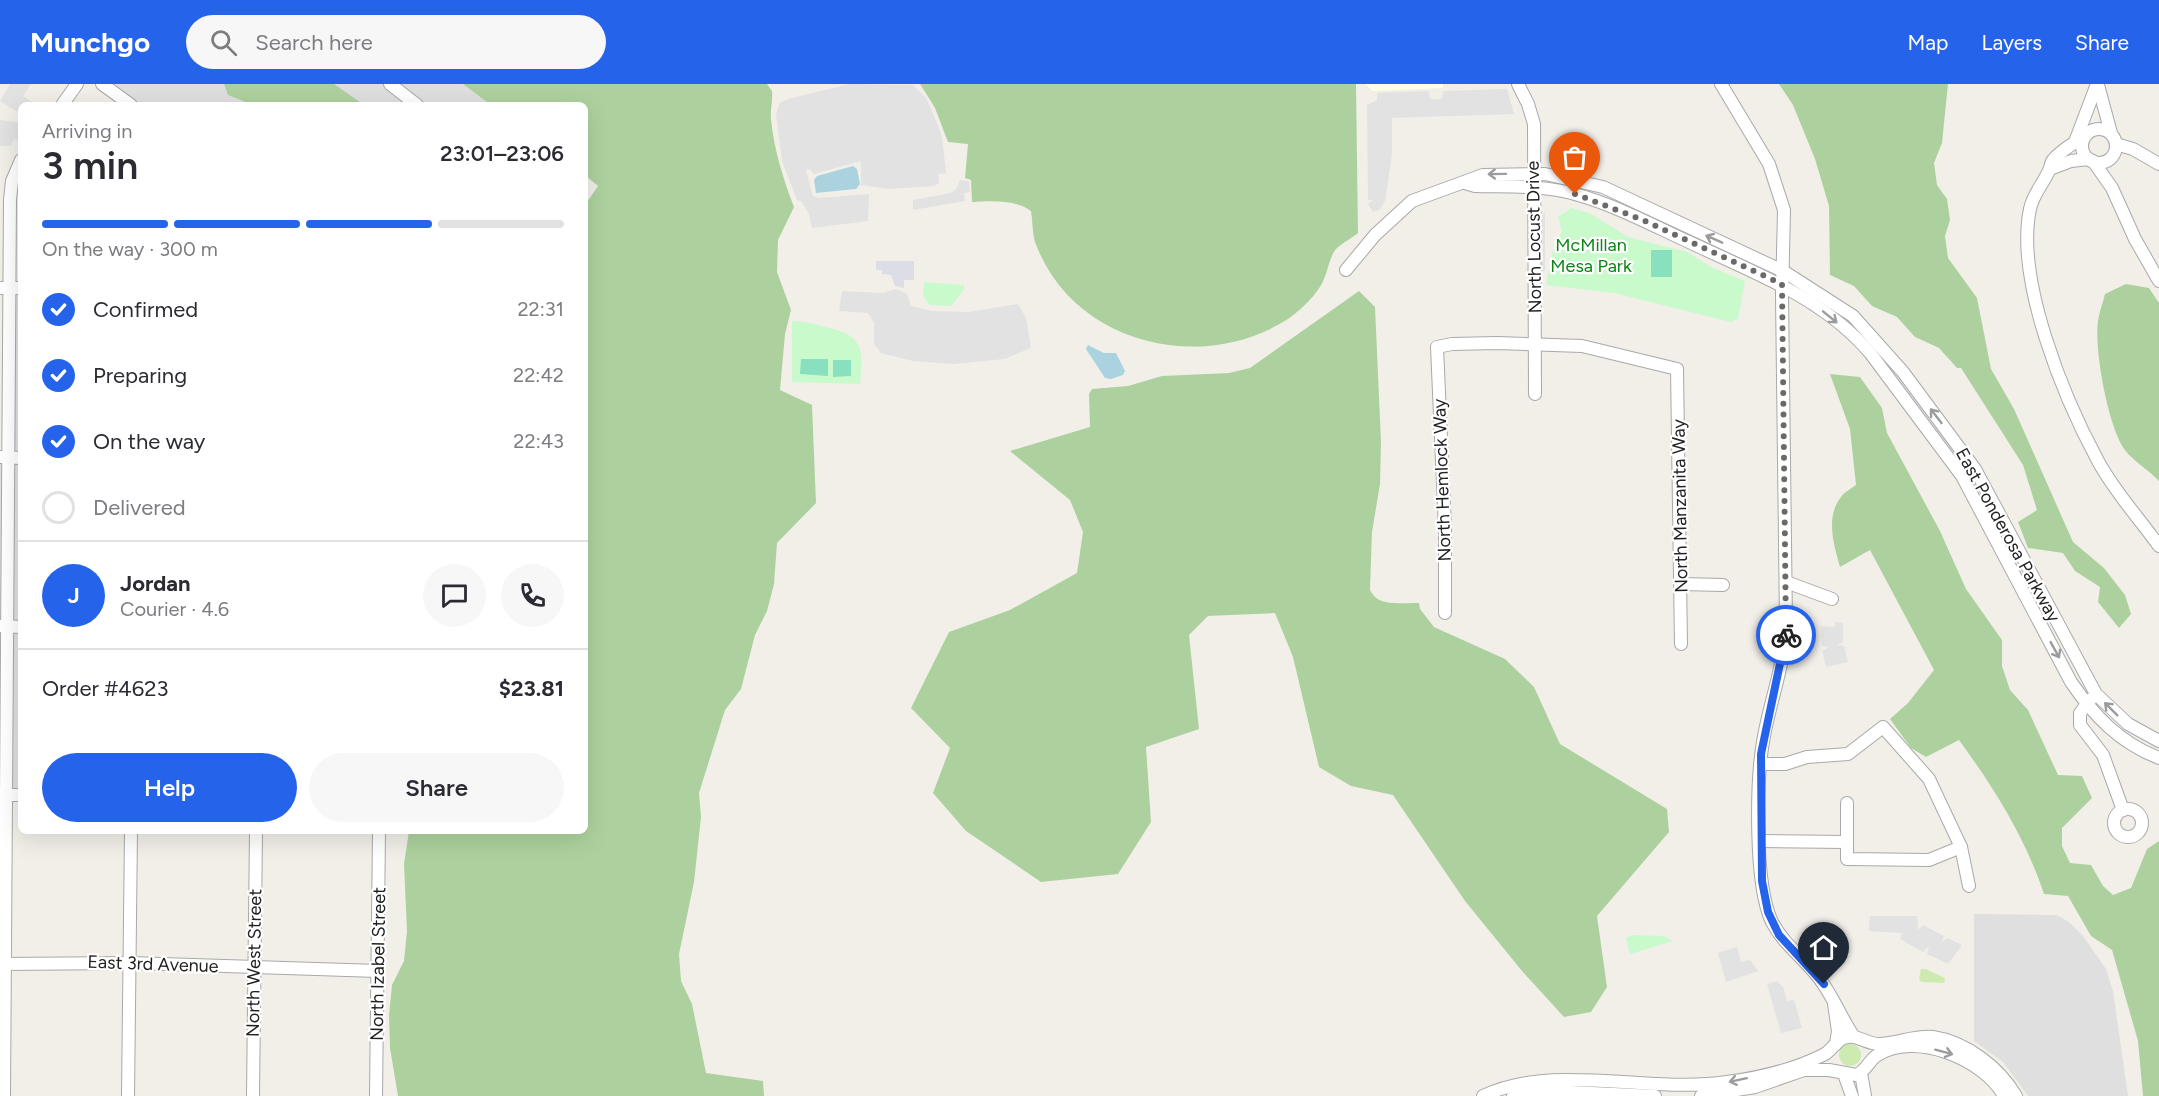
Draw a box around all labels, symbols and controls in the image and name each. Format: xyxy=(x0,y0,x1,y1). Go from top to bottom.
search box xyxy=(186,15,606,69)
text: Munchgo xyxy=(30,25,150,59)
icon: search xyxy=(207,26,240,59)
text: Search here xyxy=(255,29,373,56)
text: Map xyxy=(1908,30,1948,55)
text: Layers xyxy=(1981,30,2042,55)
text: Share xyxy=(2075,30,2129,55)
text: Arriving in xyxy=(42,119,132,143)
pin xyxy=(1549,132,1600,194)
text: 23:01–23:06 xyxy=(440,140,564,167)
icon: bag xyxy=(1558,141,1591,174)
text: 3 min xyxy=(42,142,138,189)
street label: North Locust Drive xyxy=(1522,160,1546,313)
one-way arrow xyxy=(1488,169,1508,180)
one-way arrow xyxy=(1706,233,1724,245)
park label: McMillan Mesa Park xyxy=(1550,234,1632,277)
text: On the way · 300 m xyxy=(42,237,218,261)
icon: check xyxy=(42,293,75,326)
text: Confirmed xyxy=(93,296,198,323)
text: 22:31 xyxy=(517,297,564,321)
one-way arrow xyxy=(1822,310,1837,324)
icon: check xyxy=(42,359,75,392)
text: Preparing xyxy=(93,362,187,389)
text: 22:42 xyxy=(513,363,564,387)
street label: North Hemlock Way xyxy=(1428,398,1456,562)
one-way arrow xyxy=(1929,409,1942,425)
street label: North Manzanita Way xyxy=(1667,418,1693,593)
icon: check xyxy=(42,425,75,458)
text: On the way xyxy=(93,428,205,455)
text: 22:43 xyxy=(513,429,564,453)
street label: East Ponderosa Parkway xyxy=(1951,444,2065,626)
text: Delivered xyxy=(93,494,186,521)
button: chat xyxy=(423,564,486,627)
button: phone xyxy=(501,564,564,627)
text: Jordan xyxy=(120,570,191,597)
text: J xyxy=(67,582,80,609)
text: Courier · 4.6 xyxy=(120,597,229,621)
courier xyxy=(1756,605,1816,665)
icon: bike xyxy=(1770,619,1803,652)
one-way arrow xyxy=(2049,641,2061,658)
text: Order #4623 xyxy=(42,675,169,702)
text: $23.81 xyxy=(499,675,564,702)
one-way arrow xyxy=(2104,701,2118,716)
button: Help xyxy=(42,753,297,822)
button: Share xyxy=(309,753,564,822)
street label: North Izabel Street xyxy=(366,887,390,1041)
street label: North West Street xyxy=(242,889,266,1037)
pin xyxy=(1798,922,1849,984)
icon: home xyxy=(1807,931,1840,964)
street label: East 3rd Avenue xyxy=(87,951,219,977)
one-way arrow xyxy=(1934,1047,1953,1058)
one-way arrow xyxy=(1729,1075,1748,1086)

